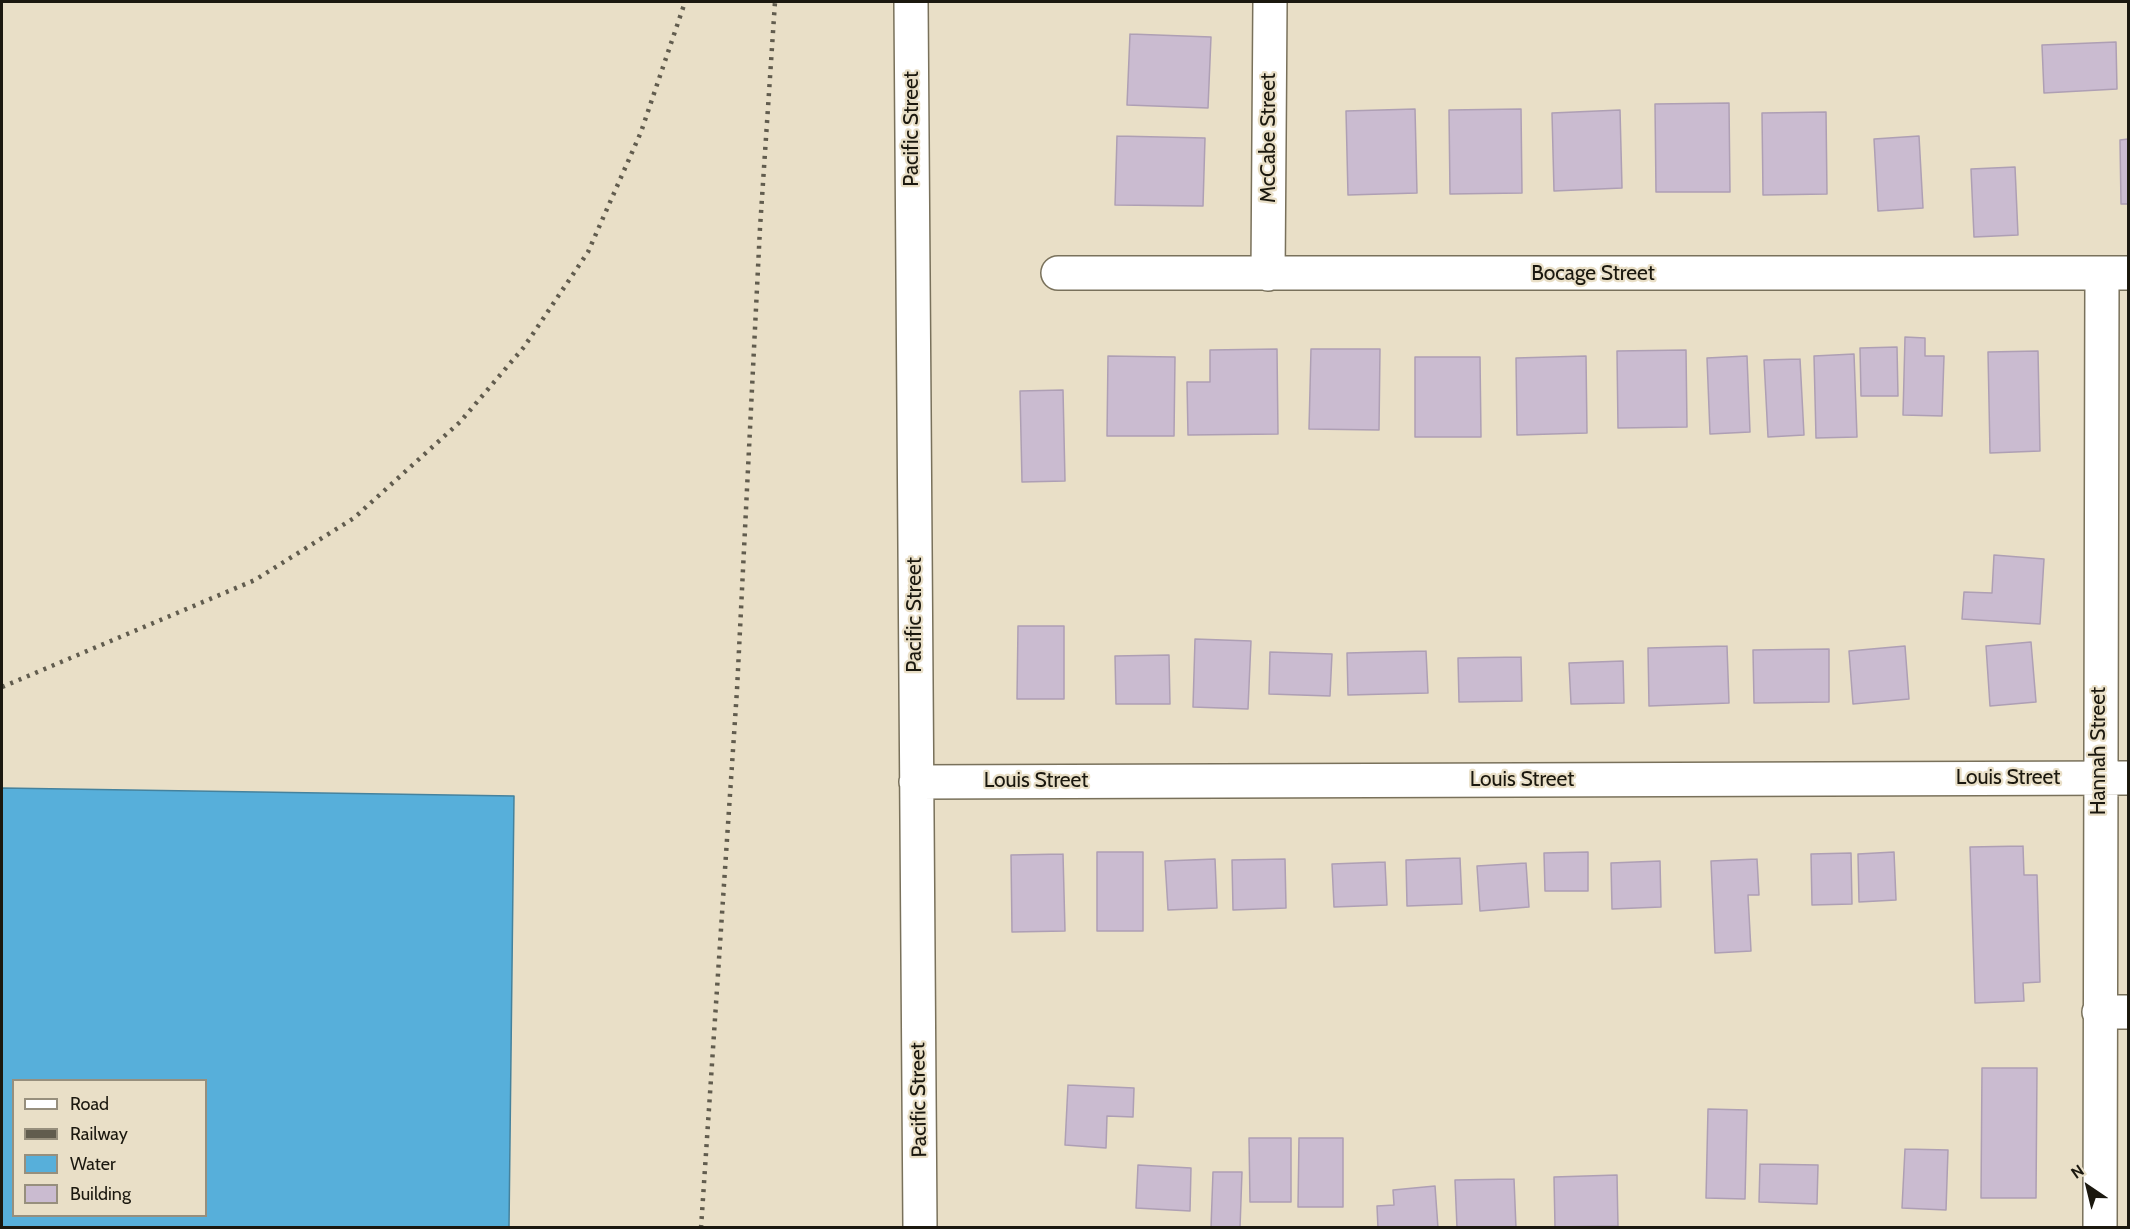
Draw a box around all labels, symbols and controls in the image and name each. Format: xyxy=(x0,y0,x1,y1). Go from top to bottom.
street label: Pacific Street xyxy=(899,71,925,187)
street label: McCabe Street xyxy=(1256,73,1282,203)
street label: Bocage Street xyxy=(1531,261,1655,287)
street label: Pacific Street xyxy=(902,557,928,673)
street label: Hannah Street xyxy=(2086,687,2112,815)
street label: Louis Street xyxy=(1956,765,2060,791)
street label: Louis Street xyxy=(1470,767,1574,793)
street label: Louis Street xyxy=(984,768,1088,794)
street label: Pacific Street xyxy=(905,1042,933,1158)
legend xyxy=(12,1079,207,1217)
text: Road xyxy=(70,1093,109,1115)
text: Railway xyxy=(70,1123,128,1145)
text: Water xyxy=(70,1153,116,1175)
north arrow xyxy=(2058,1157,2118,1217)
text: N xyxy=(2067,1161,2087,1183)
text: Building xyxy=(70,1183,131,1205)

